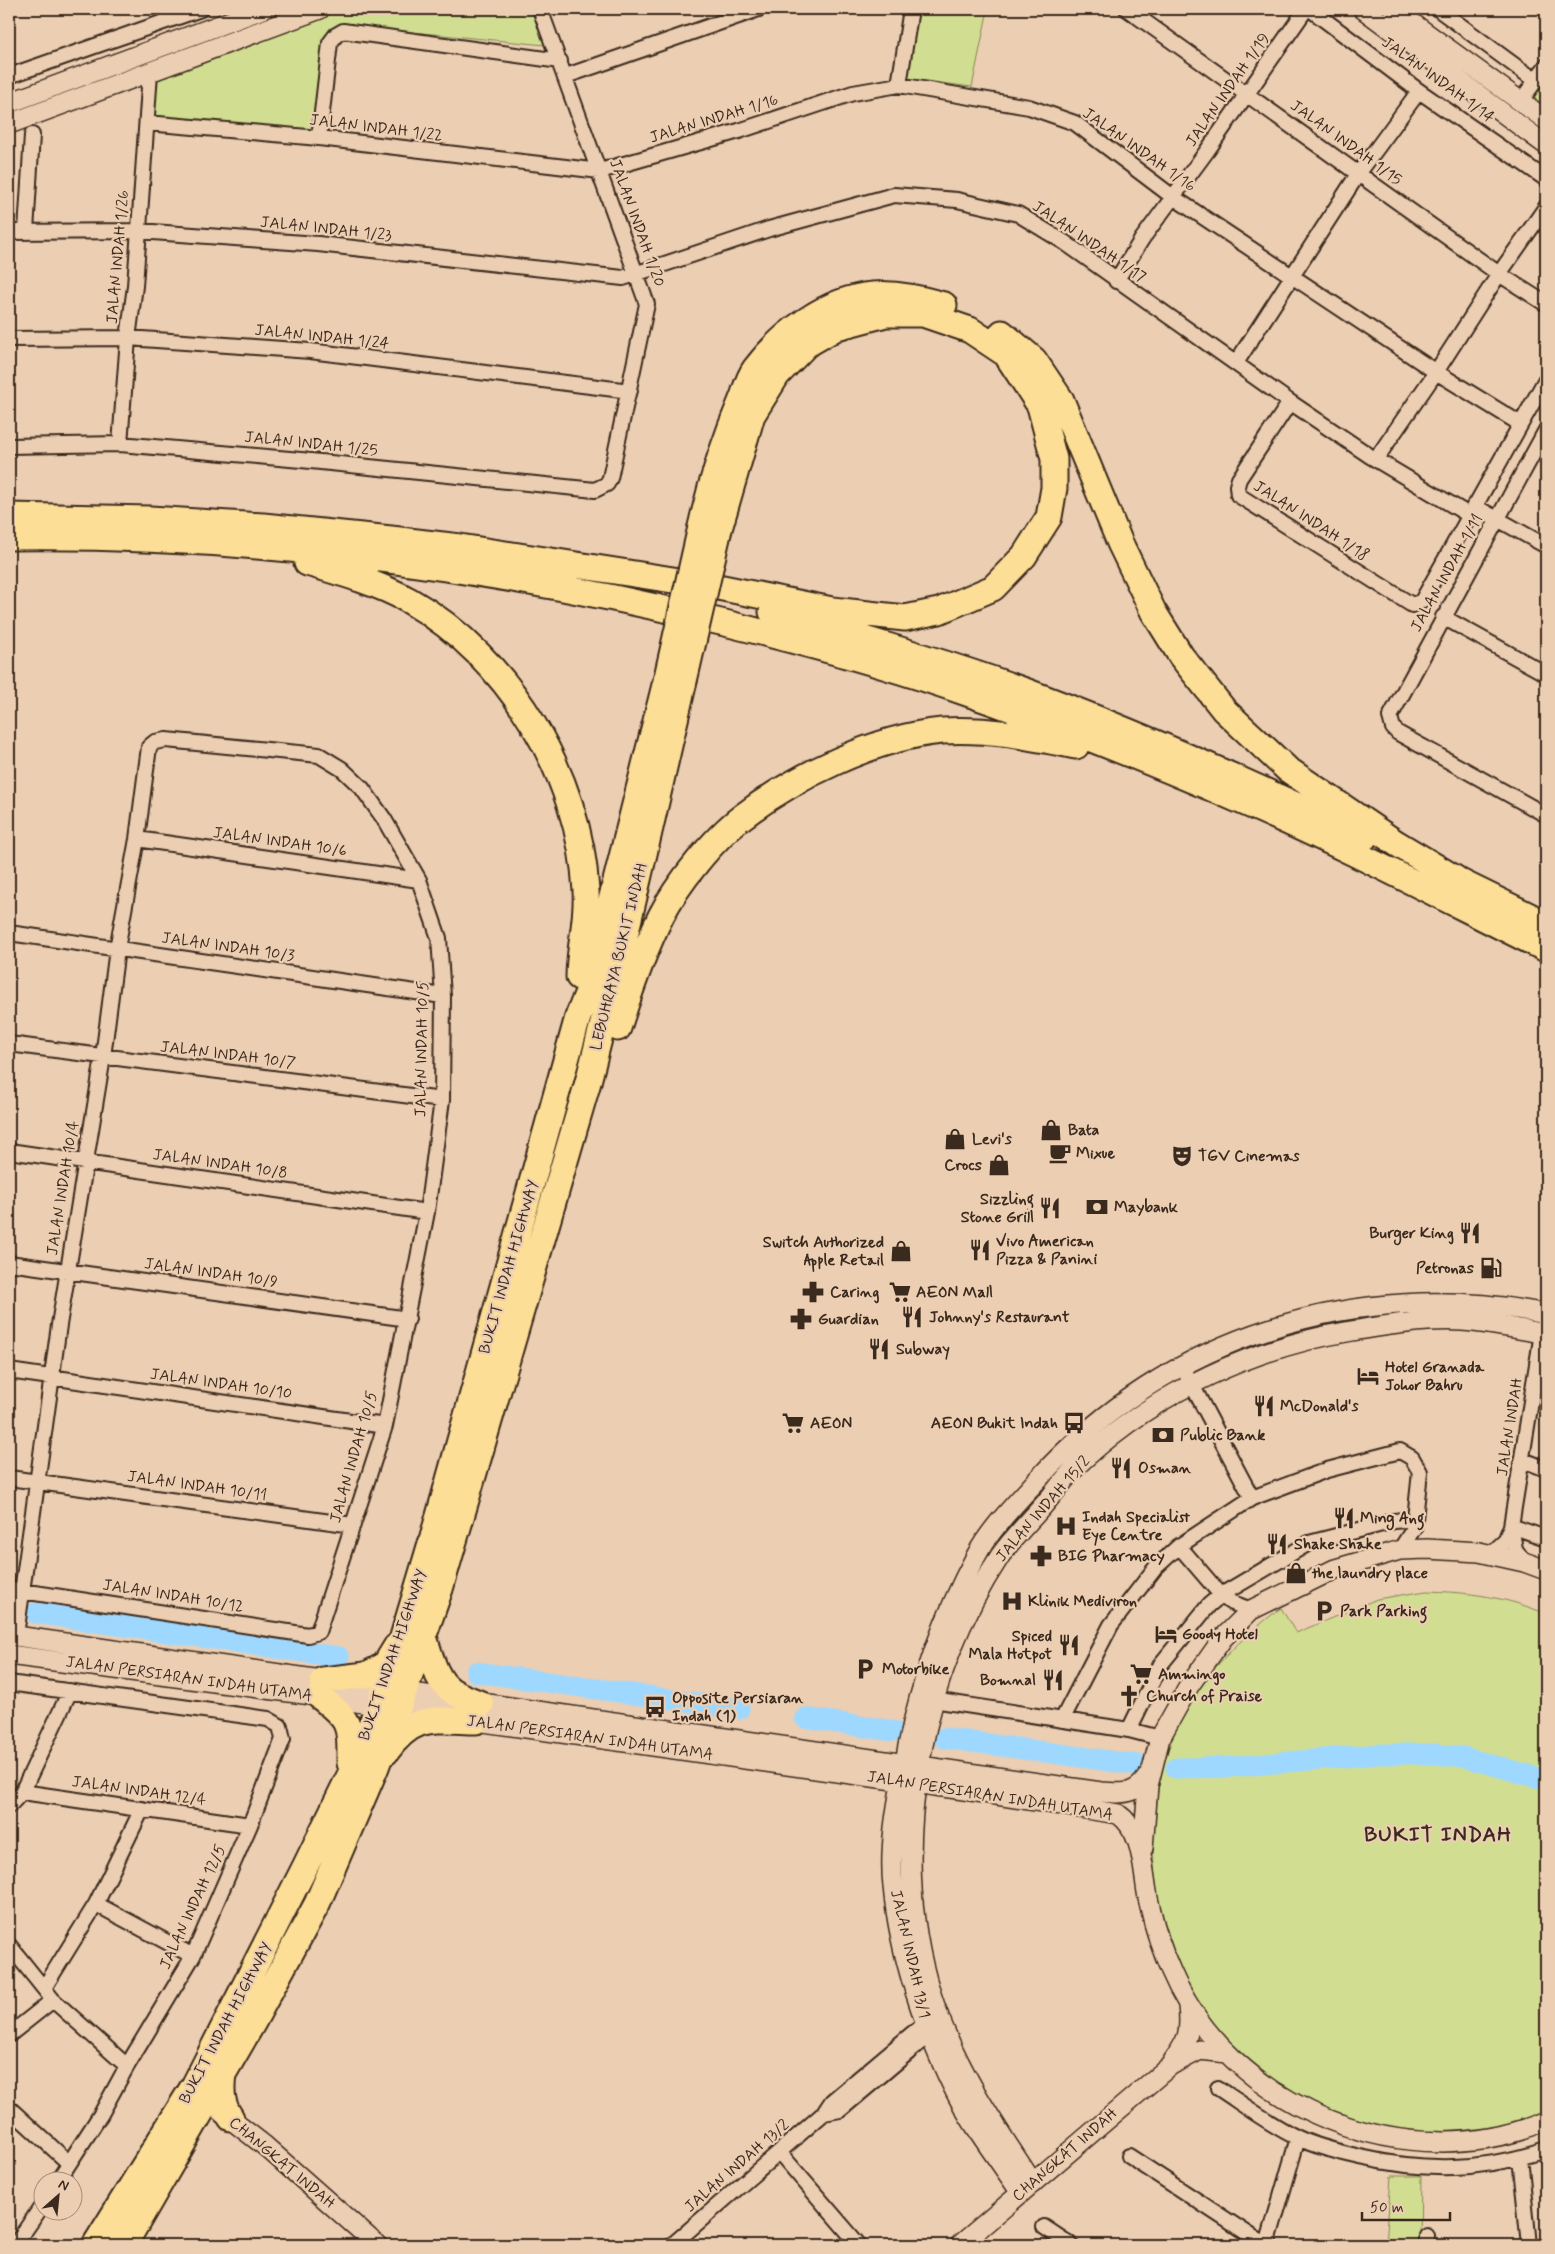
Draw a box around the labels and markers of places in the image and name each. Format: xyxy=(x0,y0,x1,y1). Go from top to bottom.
shop icon: Bata xyxy=(1038,1117,1064,1143)
place label: Bata xyxy=(1068,1120,1099,1141)
shop icon: Levi's xyxy=(942,1126,968,1152)
place label: Levi's xyxy=(972,1129,1013,1150)
cafe icon: Mixue xyxy=(1047,1140,1073,1166)
place label: Mixue xyxy=(1076,1143,1115,1164)
theatre icon: TGV Cinemas xyxy=(1169,1143,1195,1169)
place label: TGV Cinemas xyxy=(1198,1146,1301,1167)
shop icon: Crocs xyxy=(986,1152,1012,1178)
place label: Crocs xyxy=(944,1155,982,1176)
place label: Sizzling Stone Grill xyxy=(961,1189,1034,1228)
bank icon: Maybank xyxy=(1084,1194,1110,1220)
restaurant icon: Sizzling Stone Grill xyxy=(1037,1195,1063,1221)
place label: Maybank xyxy=(1114,1197,1179,1218)
restaurant icon: Burger King xyxy=(1457,1220,1483,1246)
place label: Burger King xyxy=(1369,1223,1454,1246)
place label: Vivo American Pizza & Panini xyxy=(996,1231,1097,1270)
place label: Switch Authorized Apple Retail xyxy=(763,1232,884,1272)
restaurant icon: Vivo American Pizza & Panini xyxy=(967,1237,993,1263)
shop icon: Switch Authorized Apple Retail xyxy=(888,1238,914,1264)
fuel station icon: Petronas xyxy=(1478,1255,1504,1281)
place label: Petronas xyxy=(1416,1258,1474,1279)
pharmacy icon: Caring xyxy=(800,1279,826,1305)
supermarket icon: AEON Mall xyxy=(887,1279,913,1305)
place label: Caring xyxy=(830,1282,879,1304)
place label: AEON Mall xyxy=(916,1282,993,1303)
restaurant icon: Johnny's Restaurant xyxy=(899,1304,925,1330)
pharmacy icon: Guardian xyxy=(788,1306,814,1332)
place label: Johnny's Restaurant xyxy=(929,1307,1070,1328)
place label: Guardian xyxy=(818,1309,879,1330)
restaurant icon: Subway xyxy=(866,1336,892,1362)
place label: Subway xyxy=(896,1339,950,1360)
place label: Hotel Granada Johor Bahru xyxy=(1385,1357,1485,1396)
hotel icon: Hotel Granada Johor Bahru xyxy=(1355,1363,1381,1389)
restaurant icon: McDonald's xyxy=(1251,1393,1277,1419)
place label: McDonald's xyxy=(1280,1396,1359,1417)
supermarket icon: AEON xyxy=(780,1410,806,1436)
bus stop icon: AEON Bukit Indah xyxy=(1061,1410,1087,1436)
place label: AEON xyxy=(810,1413,852,1434)
place label: AEON Bukit Indah xyxy=(931,1413,1058,1434)
bank icon: Public Bank xyxy=(1150,1422,1176,1448)
place label: Public Bank xyxy=(1180,1425,1265,1446)
restaurant icon: Osman xyxy=(1108,1455,1134,1481)
place label: Osman xyxy=(1138,1458,1192,1479)
restaurant icon: Ming Ang xyxy=(1331,1505,1357,1531)
place label: Indah Specialist Eye Centre xyxy=(1082,1507,1191,1546)
place label: Ming Ang xyxy=(1360,1508,1424,1531)
hospital icon: Indah Specialist Eye Centre xyxy=(1053,1513,1079,1539)
restaurant icon: Shake Shake xyxy=(1264,1531,1290,1557)
place label: Shake Shake xyxy=(1294,1534,1382,1555)
pharmacy icon: BIG Pharmacy xyxy=(1028,1543,1054,1569)
place label: BIG Pharmacy xyxy=(1058,1546,1165,1567)
shop icon: the laundry place xyxy=(1283,1560,1309,1586)
place label: the laundry place xyxy=(1311,1563,1428,1584)
hospital icon: Klinik Mediviron xyxy=(999,1588,1025,1614)
place label: Klinik Mediviron xyxy=(1028,1591,1137,1612)
parking icon: Park Parking xyxy=(1311,1598,1337,1624)
place label: Park Parking xyxy=(1340,1601,1427,1624)
hotel icon: Goody Hotel xyxy=(1153,1621,1179,1647)
place label: Goody Hotel xyxy=(1182,1624,1258,1645)
place label: Spiced Mala Hotpot xyxy=(969,1626,1052,1665)
restaurant icon: Spiced Mala Hotpot xyxy=(1056,1632,1082,1658)
parking icon: Motorbike xyxy=(852,1656,878,1682)
place label: Motorbike xyxy=(882,1659,949,1680)
supermarket icon: Ammingo xyxy=(1128,1661,1154,1687)
place label: Ammingo xyxy=(1158,1664,1226,1686)
restaurant icon: Bomnal xyxy=(1040,1667,1066,1693)
place label: Bomnal xyxy=(980,1670,1036,1691)
church icon: Church of Praise xyxy=(1116,1683,1142,1709)
place label: Church of Praise xyxy=(1146,1686,1263,1707)
place label: Opposite Persiaran Indah (1) xyxy=(672,1688,804,1727)
bus stop icon: Opposite Persiaran Indah (1) xyxy=(642,1694,668,1720)

